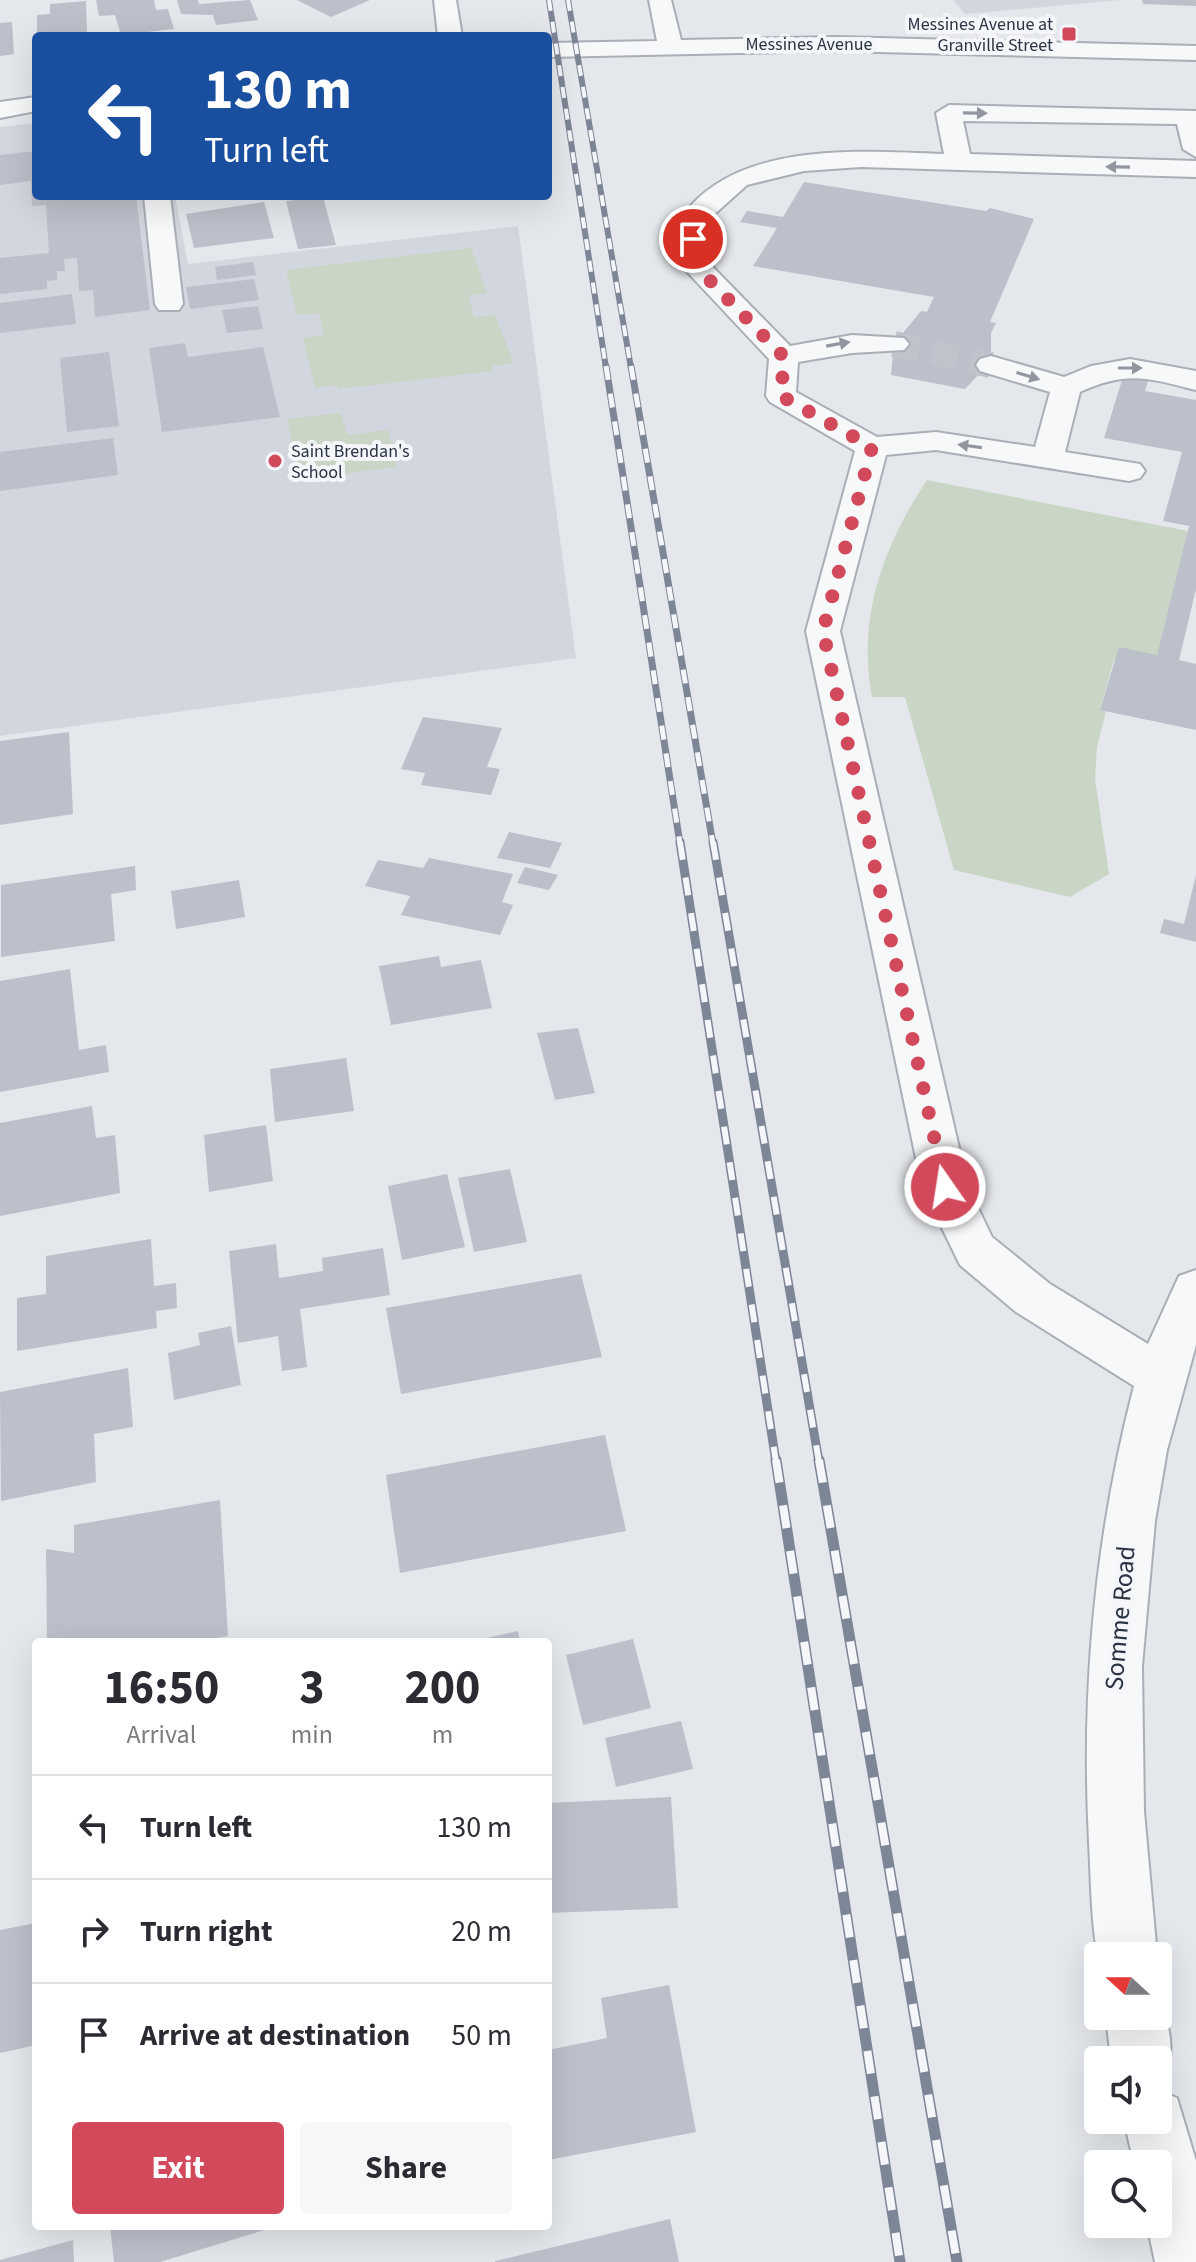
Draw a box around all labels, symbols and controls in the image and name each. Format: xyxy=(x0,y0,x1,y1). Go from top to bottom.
place label: Messines Avenue at Granville Street xyxy=(908,12,1053,58)
marker: Messines Avenue at Granville Street xyxy=(1060,25,1078,43)
street label: Messines Avenue xyxy=(746,32,873,57)
text: 130 m xyxy=(204,51,352,130)
icon: left xyxy=(72,64,176,168)
one-way arrow xyxy=(963,107,988,120)
text: Turn left xyxy=(204,125,329,176)
one-way arrow xyxy=(1105,161,1130,174)
pin xyxy=(659,205,727,273)
icon: arrive xyxy=(671,217,715,261)
one-way arrow xyxy=(826,338,851,350)
one-way arrow xyxy=(1118,362,1143,374)
one-way arrow xyxy=(1017,370,1041,383)
place label: Saint Brendan's School xyxy=(291,439,410,485)
one-way arrow xyxy=(957,439,982,452)
marker: Saint Brendan's School xyxy=(266,452,284,470)
position arrow xyxy=(903,1145,987,1229)
street label: Somme Road xyxy=(1095,1544,1145,1692)
text: 16:50 xyxy=(103,1654,219,1722)
text: 3 xyxy=(299,1654,325,1722)
text: 200 xyxy=(404,1654,480,1722)
text: Arrival xyxy=(126,1716,196,1753)
text: min xyxy=(291,1716,333,1753)
text: m xyxy=(432,1716,453,1753)
icon: left xyxy=(72,1805,116,1849)
text: Turn left xyxy=(140,1806,252,1849)
text: 130 m xyxy=(436,1806,512,1849)
icon: right xyxy=(72,1909,116,1953)
text: Turn right xyxy=(140,1910,272,1953)
text: 20 m xyxy=(451,1910,512,1953)
north arrow xyxy=(1084,1942,1172,2030)
map controls xyxy=(1084,1942,1172,2238)
icon: arrive xyxy=(72,2013,116,2057)
text: Arrive at destination xyxy=(140,2014,410,2057)
text: 50 m xyxy=(451,2014,512,2057)
button: sound xyxy=(1084,2046,1172,2134)
button: Exit xyxy=(72,2122,284,2214)
button: Share xyxy=(300,2122,512,2214)
button: search xyxy=(1084,2150,1172,2238)

